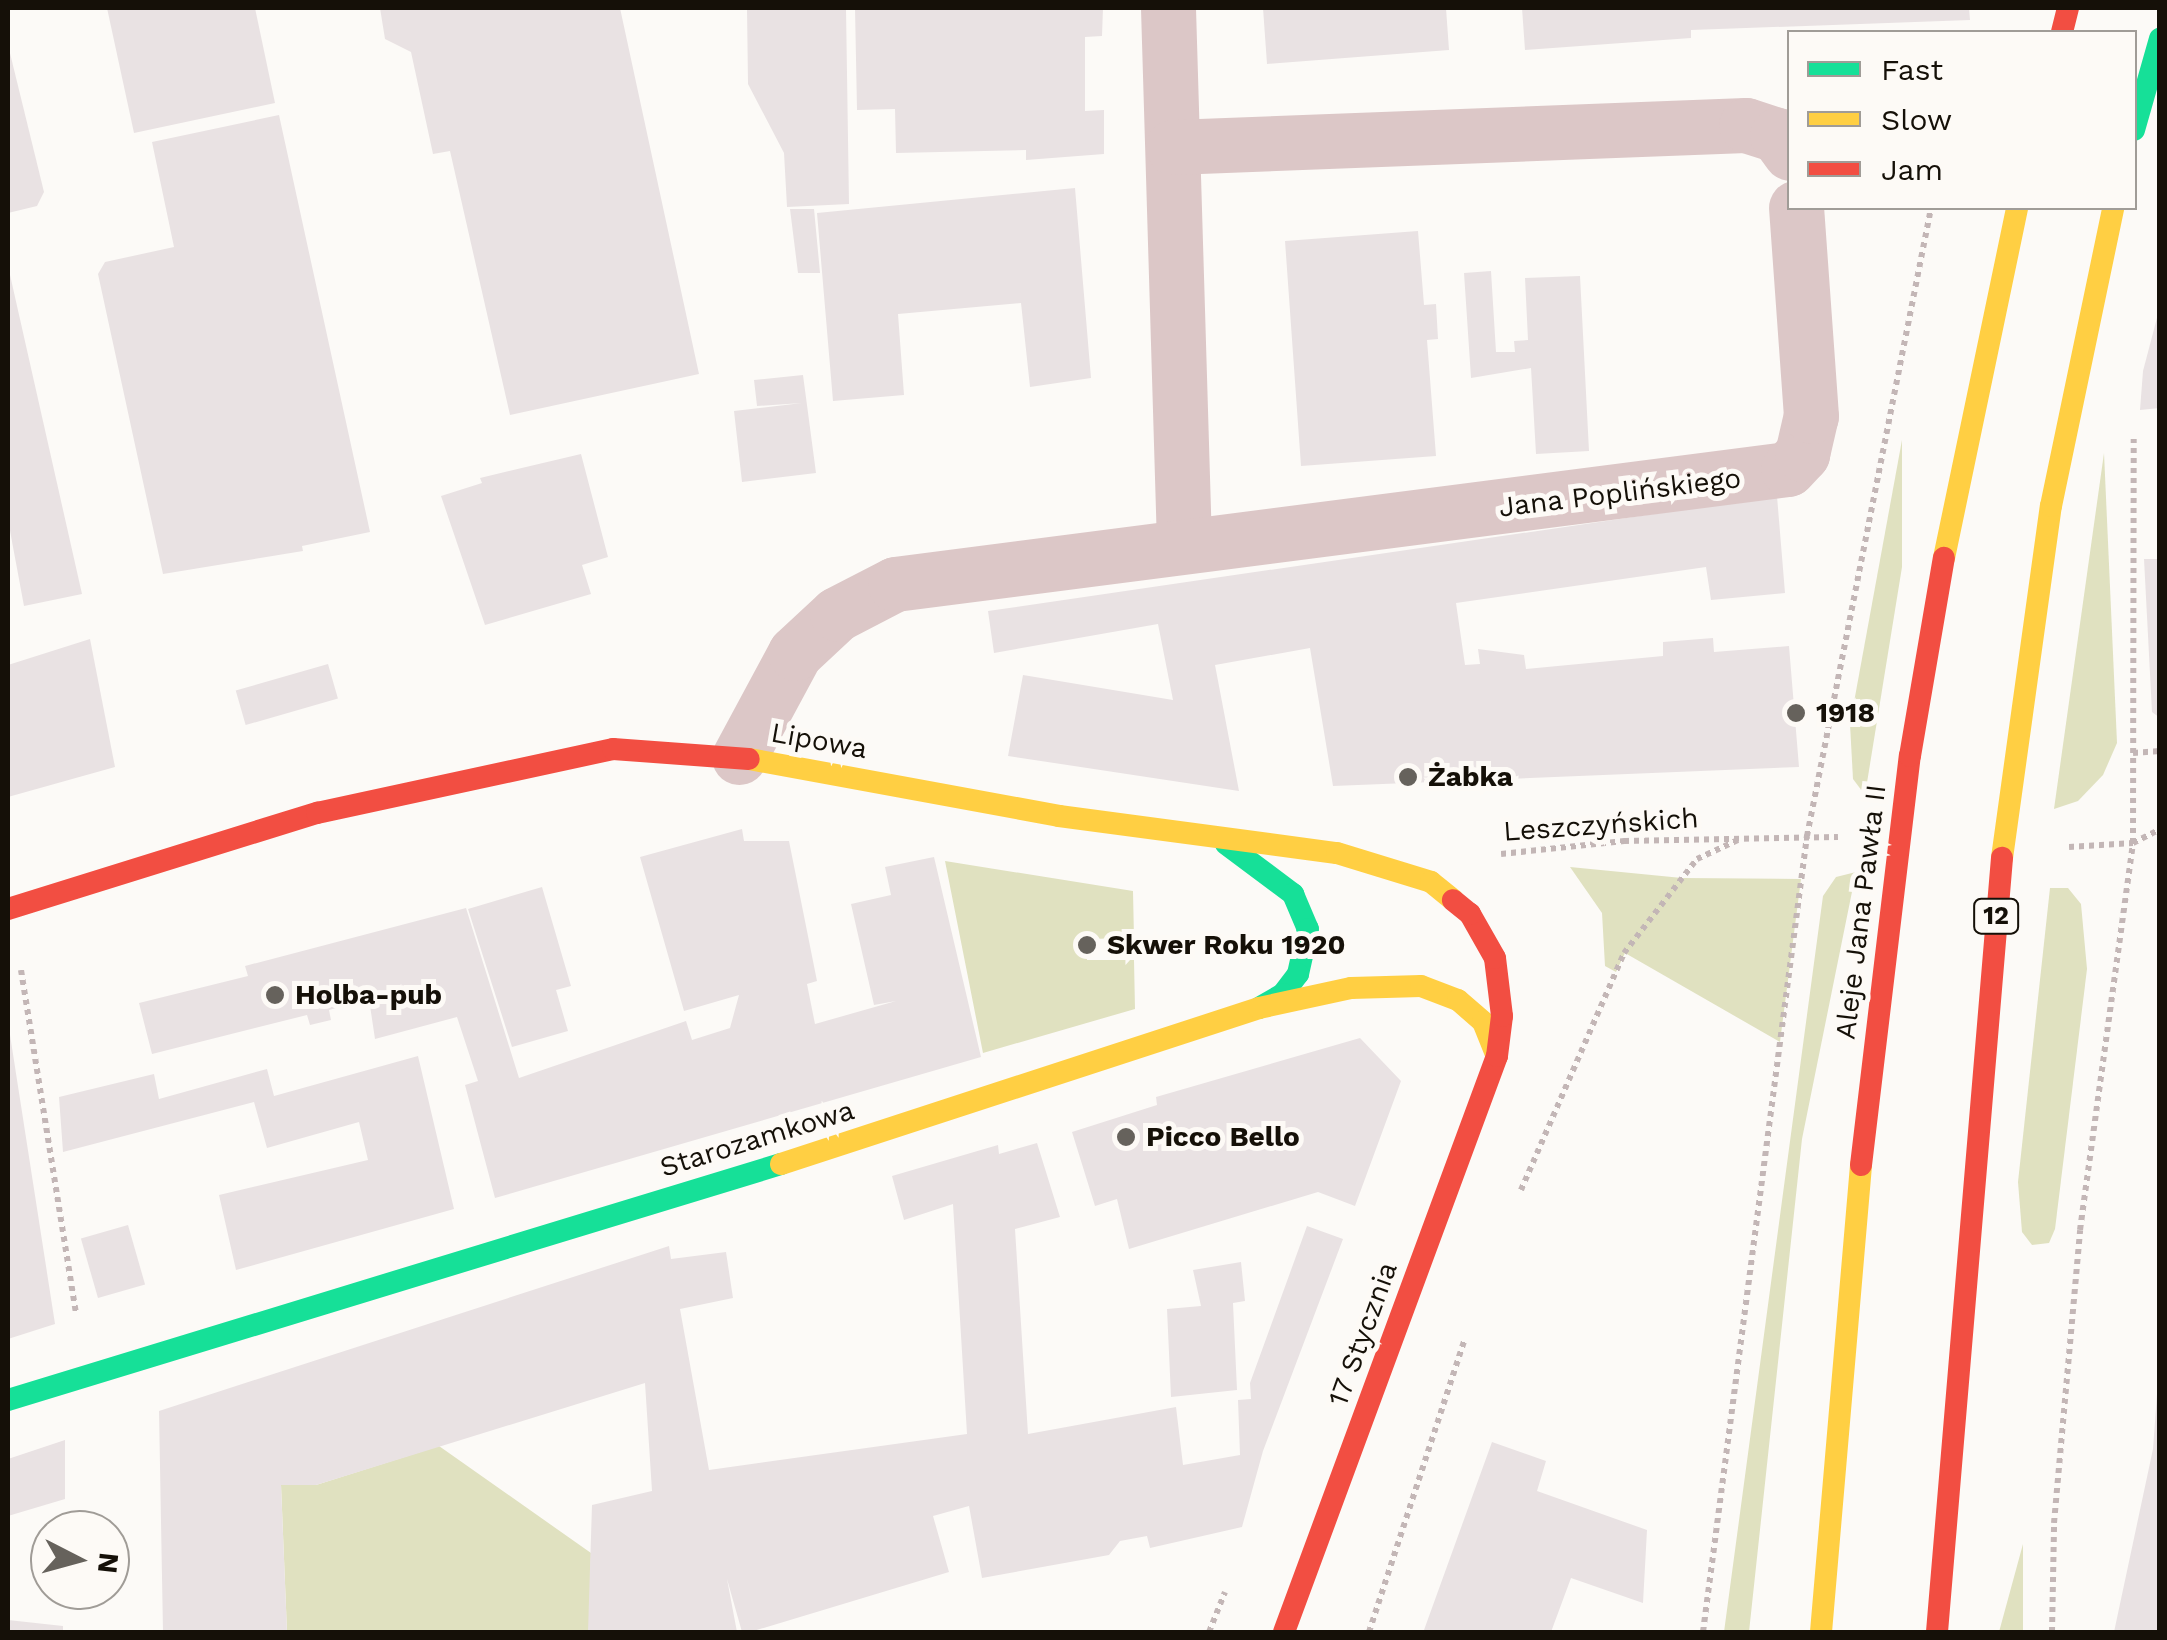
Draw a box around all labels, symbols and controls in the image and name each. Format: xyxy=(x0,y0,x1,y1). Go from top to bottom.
legend xyxy=(1787,30,2137,210)
text: Fast xyxy=(1881,52,1943,87)
text: Slow xyxy=(1881,102,1952,137)
text: Jam xyxy=(1881,152,1943,187)
street label: Jana Poplińskiego xyxy=(1497,461,1743,525)
place label: 1918 xyxy=(1816,696,1875,730)
marker: 1918 xyxy=(1785,702,1807,724)
street label: Lipowa xyxy=(768,716,870,766)
place label: Żabka xyxy=(1428,760,1513,794)
marker: Żabka xyxy=(1397,766,1419,788)
street label: Aleje Jana Pawła II xyxy=(1829,782,1893,1042)
street label: Leszczyńskich xyxy=(1502,801,1700,849)
road number: 12 xyxy=(1971,896,2021,936)
place label: Skwer Roku 1920 xyxy=(1107,928,1346,962)
marker: Skwer Roku 1920 xyxy=(1076,934,1098,956)
place label: Holba-pub xyxy=(295,978,442,1012)
marker: Holba-pub xyxy=(264,984,286,1006)
street label: Starozamkowa xyxy=(656,1094,858,1184)
place label: Picco Bello xyxy=(1146,1120,1300,1154)
marker: Picco Bello xyxy=(1115,1126,1137,1148)
street label: 17 Stycznia xyxy=(1321,1257,1405,1411)
north arrow xyxy=(30,1510,130,1610)
text: N xyxy=(91,1551,126,1575)

